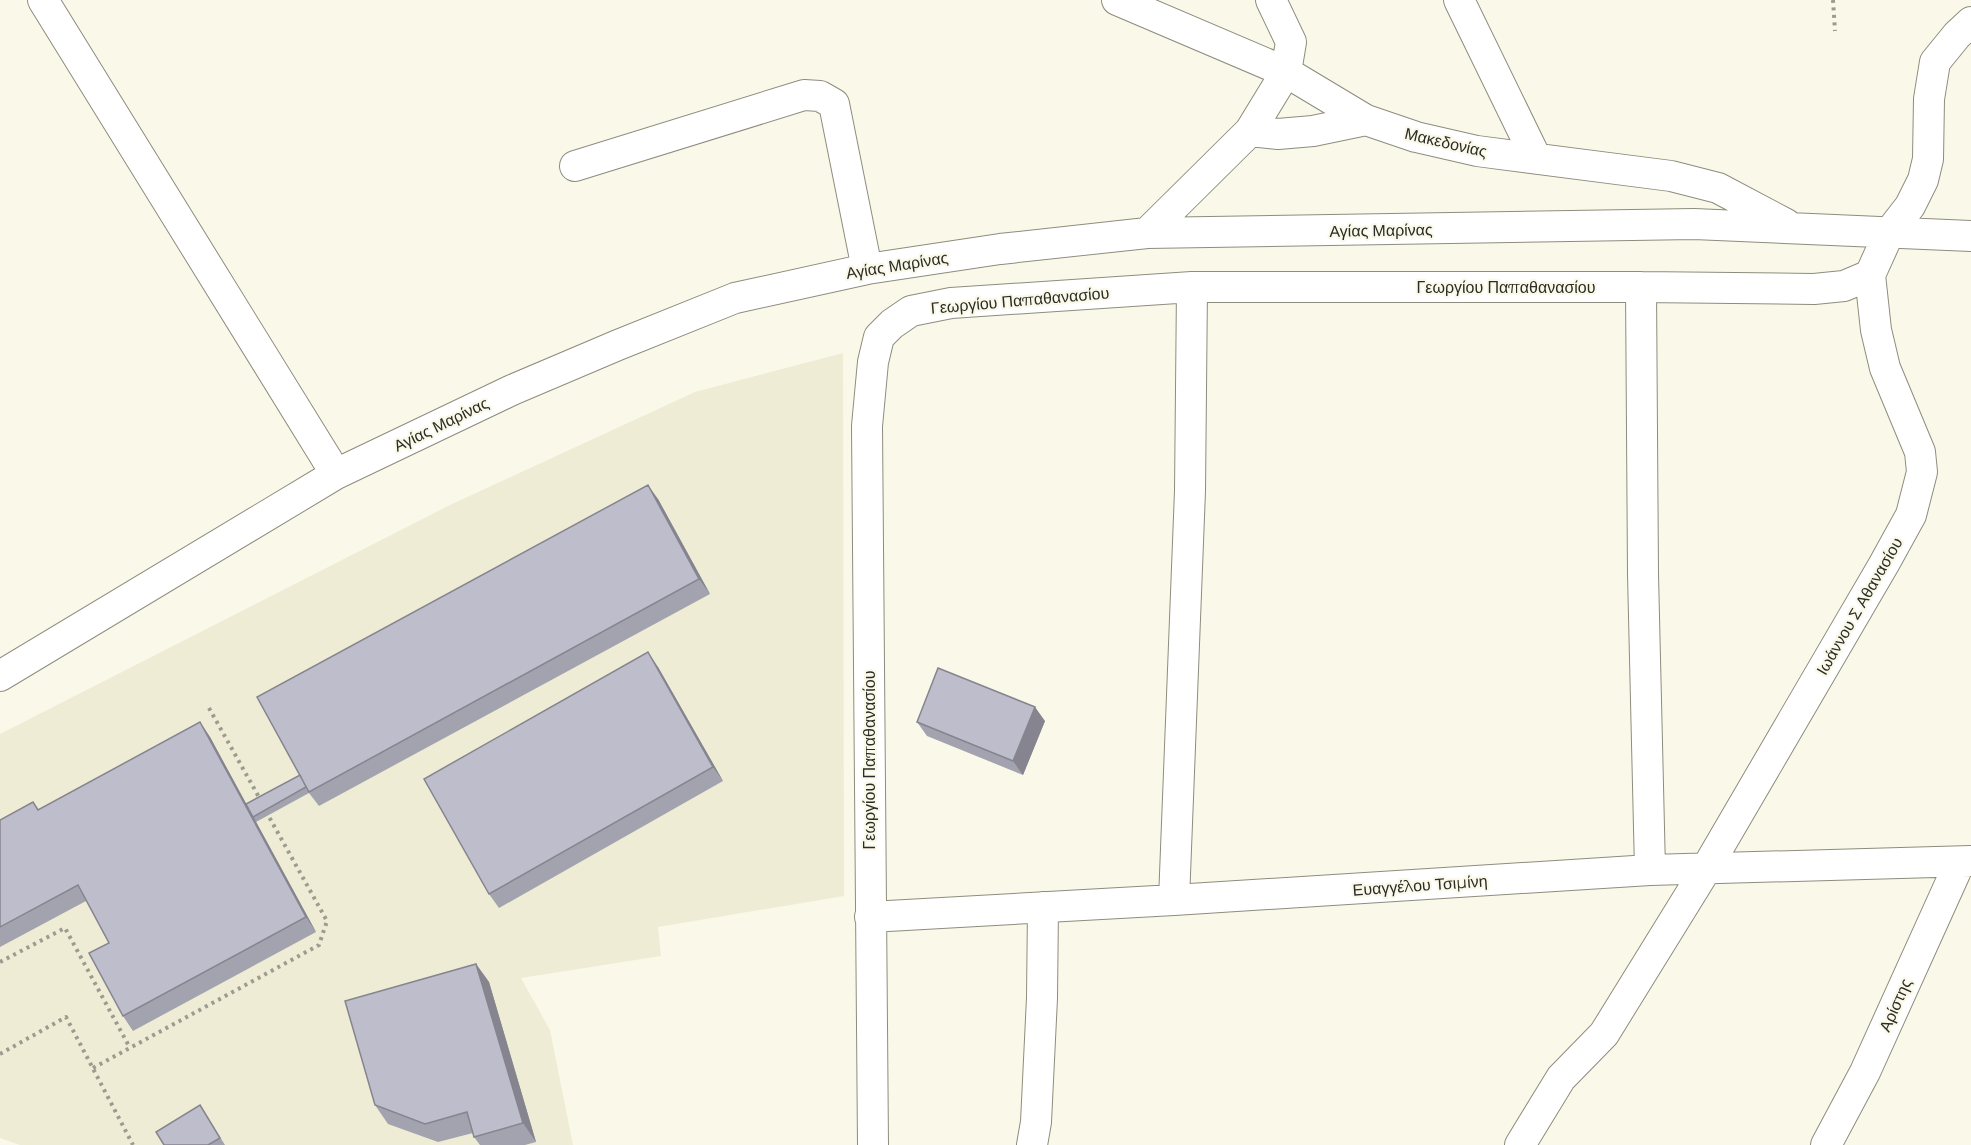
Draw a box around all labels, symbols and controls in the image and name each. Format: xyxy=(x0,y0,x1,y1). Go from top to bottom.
street label: Μακεδονίας xyxy=(1403,124,1489,161)
street label: Αγίας Μαρίνας xyxy=(1329,220,1433,241)
street label: Αγίας Μαρίνας xyxy=(845,248,950,283)
street label: Γεωργίου Παπαθανασίου xyxy=(1416,278,1596,297)
street label: Γεωργίου Παπαθανασίου xyxy=(930,283,1110,318)
street label: Αγίας Μαρίνας xyxy=(391,393,492,456)
street label: Ιωάννου Σ Αθανασίου xyxy=(1812,534,1906,678)
street label: Γεωργίου Παπαθανασίου xyxy=(860,670,879,850)
street label: Ευαγγέλου Τσιμίνη xyxy=(1352,871,1488,900)
street label: Αρίστης xyxy=(1875,975,1916,1035)

